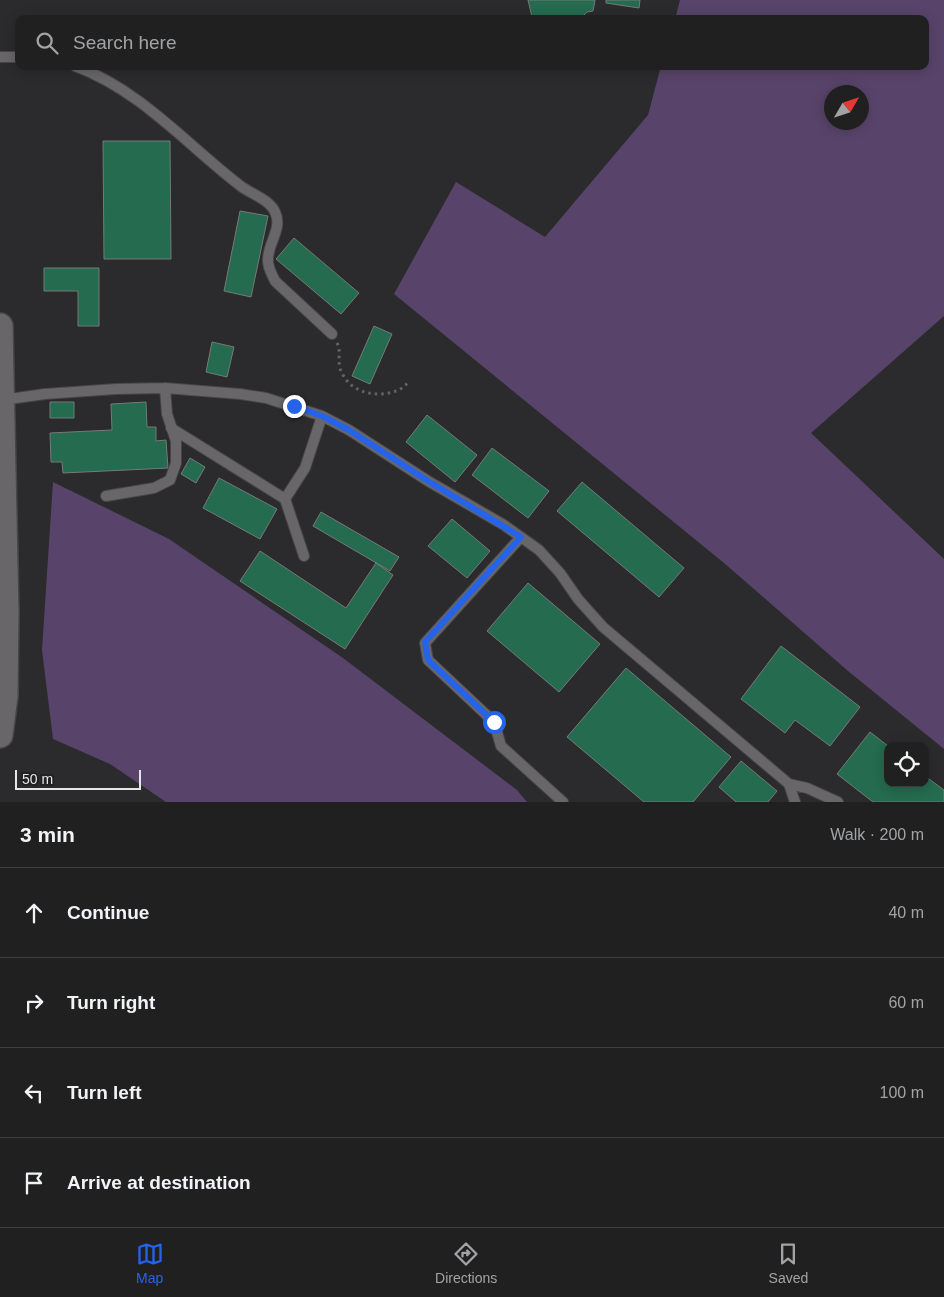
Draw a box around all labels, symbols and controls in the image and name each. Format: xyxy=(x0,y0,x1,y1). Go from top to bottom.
search box xyxy=(15,15,929,70)
icon: search xyxy=(33,29,61,57)
text: Search here xyxy=(73,32,177,53)
north arrow xyxy=(824,85,869,130)
route end xyxy=(283,395,306,418)
route start xyxy=(483,711,506,734)
map controls xyxy=(884,742,929,787)
button: locate xyxy=(884,742,929,787)
scale bar xyxy=(15,767,141,790)
text: 50 m xyxy=(22,771,53,787)
text: 3 min xyxy=(20,823,75,846)
text: Walk · 200 m xyxy=(830,826,924,843)
icon: ahead xyxy=(20,899,48,927)
text: Continue xyxy=(67,902,149,923)
text: 40 m xyxy=(888,904,924,921)
icon: right xyxy=(20,989,48,1017)
text: Turn right xyxy=(67,992,155,1013)
text: 60 m xyxy=(888,994,924,1011)
icon: left xyxy=(20,1079,48,1107)
text: Turn left xyxy=(67,1082,142,1103)
text: 100 m xyxy=(880,1084,924,1101)
icon: arrive xyxy=(20,1169,48,1197)
text: Arrive at destination xyxy=(67,1172,251,1193)
tab: Map xyxy=(136,1240,164,1286)
tab: Directions xyxy=(435,1240,497,1286)
tab: Saved xyxy=(769,1240,808,1286)

